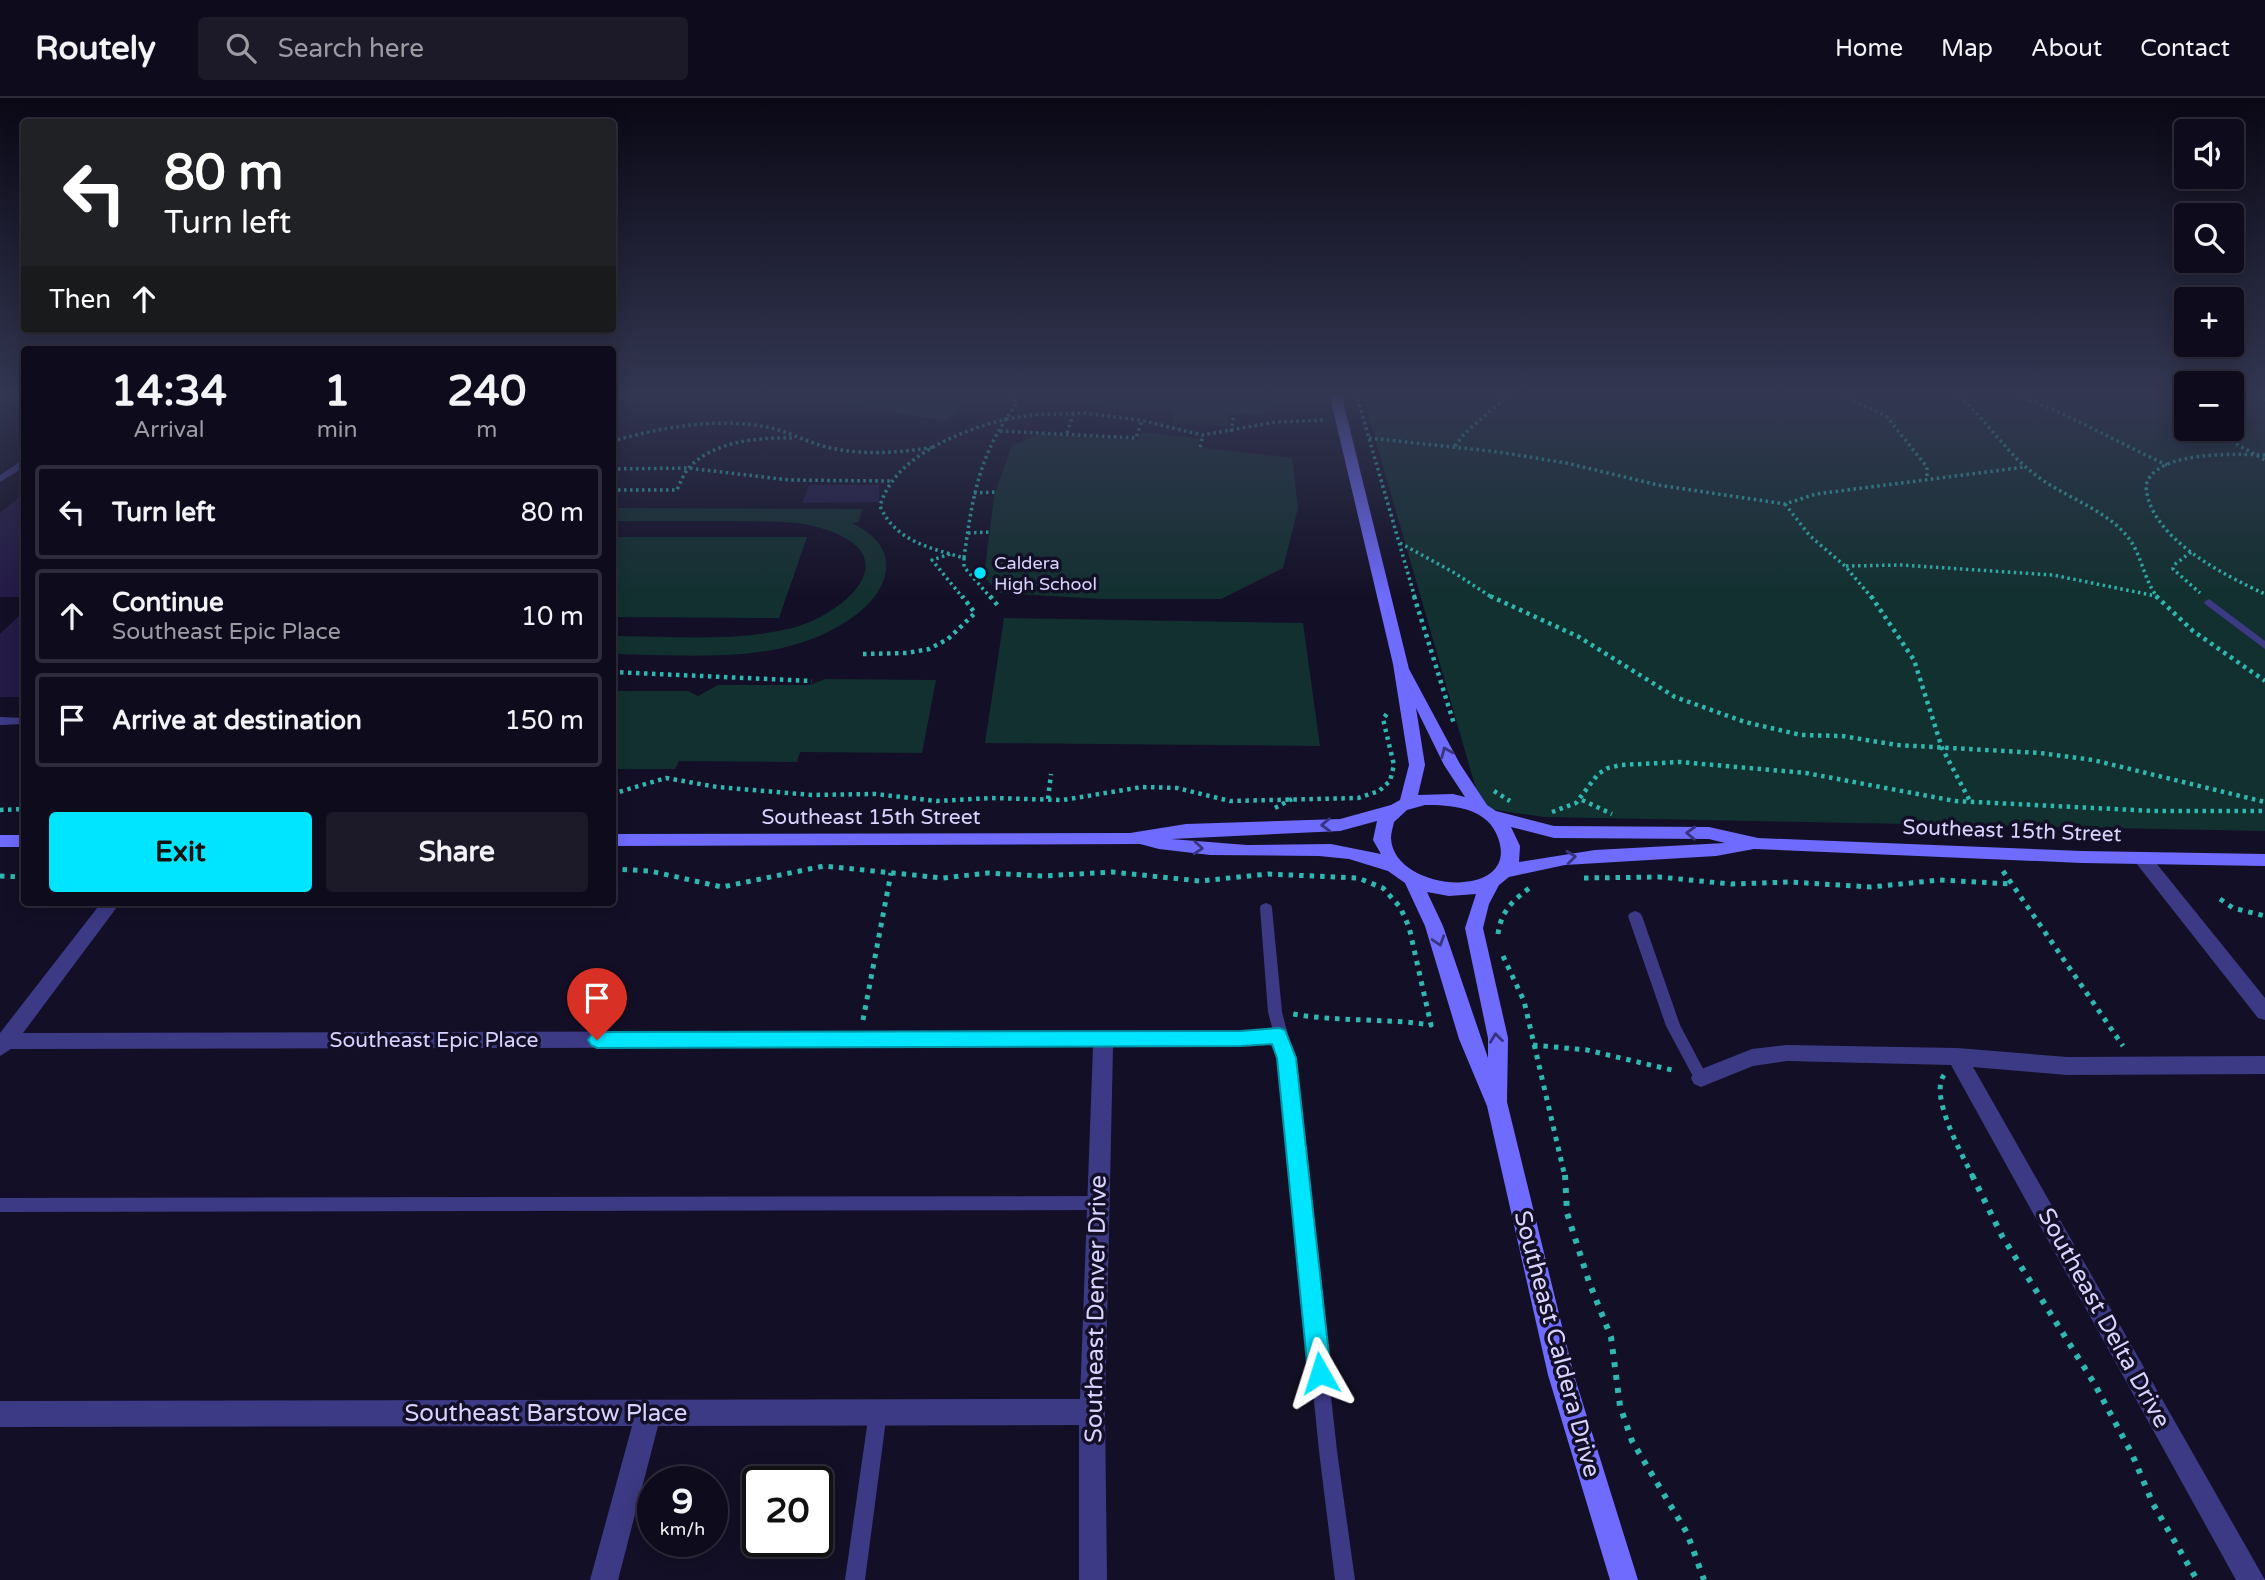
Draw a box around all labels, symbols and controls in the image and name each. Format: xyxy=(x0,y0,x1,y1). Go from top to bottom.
search box xyxy=(198,17,688,80)
text: Routely xyxy=(35,29,156,68)
icon: search xyxy=(222,29,260,67)
text: Search here xyxy=(278,33,424,64)
text: Home xyxy=(1835,34,1903,63)
text: Map xyxy=(1941,34,1993,63)
text: About xyxy=(2031,34,2102,63)
text: Contact xyxy=(2140,34,2230,63)
map controls xyxy=(2174,119,2244,441)
button: sound xyxy=(2174,119,2244,189)
text: 80 m xyxy=(164,144,283,203)
icon: left xyxy=(49,147,140,238)
button: search xyxy=(2174,203,2244,273)
text: Turn left xyxy=(164,204,291,242)
icon: ahead xyxy=(125,280,163,318)
text: Then xyxy=(49,284,111,315)
button: + xyxy=(2174,287,2244,357)
text: 14:34 xyxy=(111,366,227,417)
text: 1 xyxy=(324,366,350,417)
text: 240 xyxy=(447,366,526,417)
button: − xyxy=(2174,371,2244,441)
text: Arrival xyxy=(133,416,204,444)
text: min xyxy=(317,416,358,444)
text: m xyxy=(476,416,497,444)
icon: left xyxy=(53,493,91,531)
text: Turn left xyxy=(112,497,215,528)
text: 80 m xyxy=(521,497,584,528)
place label: Caldera High School xyxy=(994,552,1097,595)
marker: Caldera High School xyxy=(972,565,988,581)
text: Continue xyxy=(112,587,224,618)
icon: ahead xyxy=(53,597,91,635)
text: 10 m xyxy=(521,601,584,632)
text: Southeast Epic Place xyxy=(112,618,341,646)
icon: arrive xyxy=(53,701,91,739)
text: Arrive at destination xyxy=(112,705,362,736)
text: 150 m xyxy=(504,705,584,736)
one-way arrow xyxy=(1440,746,1454,759)
street label: Southeast 15th Street xyxy=(761,805,981,830)
button: Exit xyxy=(49,812,312,892)
button: Share xyxy=(326,812,588,892)
street label: Southeast 15th Street xyxy=(1902,815,2122,847)
one-way arrow xyxy=(1320,817,1330,833)
one-way arrow xyxy=(1685,825,1695,841)
one-way arrow xyxy=(1192,840,1203,855)
one-way arrow xyxy=(1566,850,1577,865)
one-way arrow xyxy=(1431,934,1445,946)
pin xyxy=(567,968,627,1040)
icon: arrive xyxy=(578,979,616,1017)
street label: Southeast Epic Place xyxy=(330,1028,539,1053)
one-way arrow xyxy=(1489,1032,1504,1043)
street label: Southeast Denver Drive xyxy=(1079,1175,1113,1443)
street label: Southeast Delta Drive xyxy=(2031,1203,2177,1433)
street label: Southeast Caldera Drive xyxy=(1507,1208,1607,1480)
position arrow xyxy=(1283,1336,1357,1410)
street label: Southeast Barstow Place xyxy=(405,1399,687,1428)
speed limit sign: 20 xyxy=(742,1466,833,1557)
text: 9 xyxy=(672,1481,693,1523)
text: km/h xyxy=(660,1518,705,1540)

